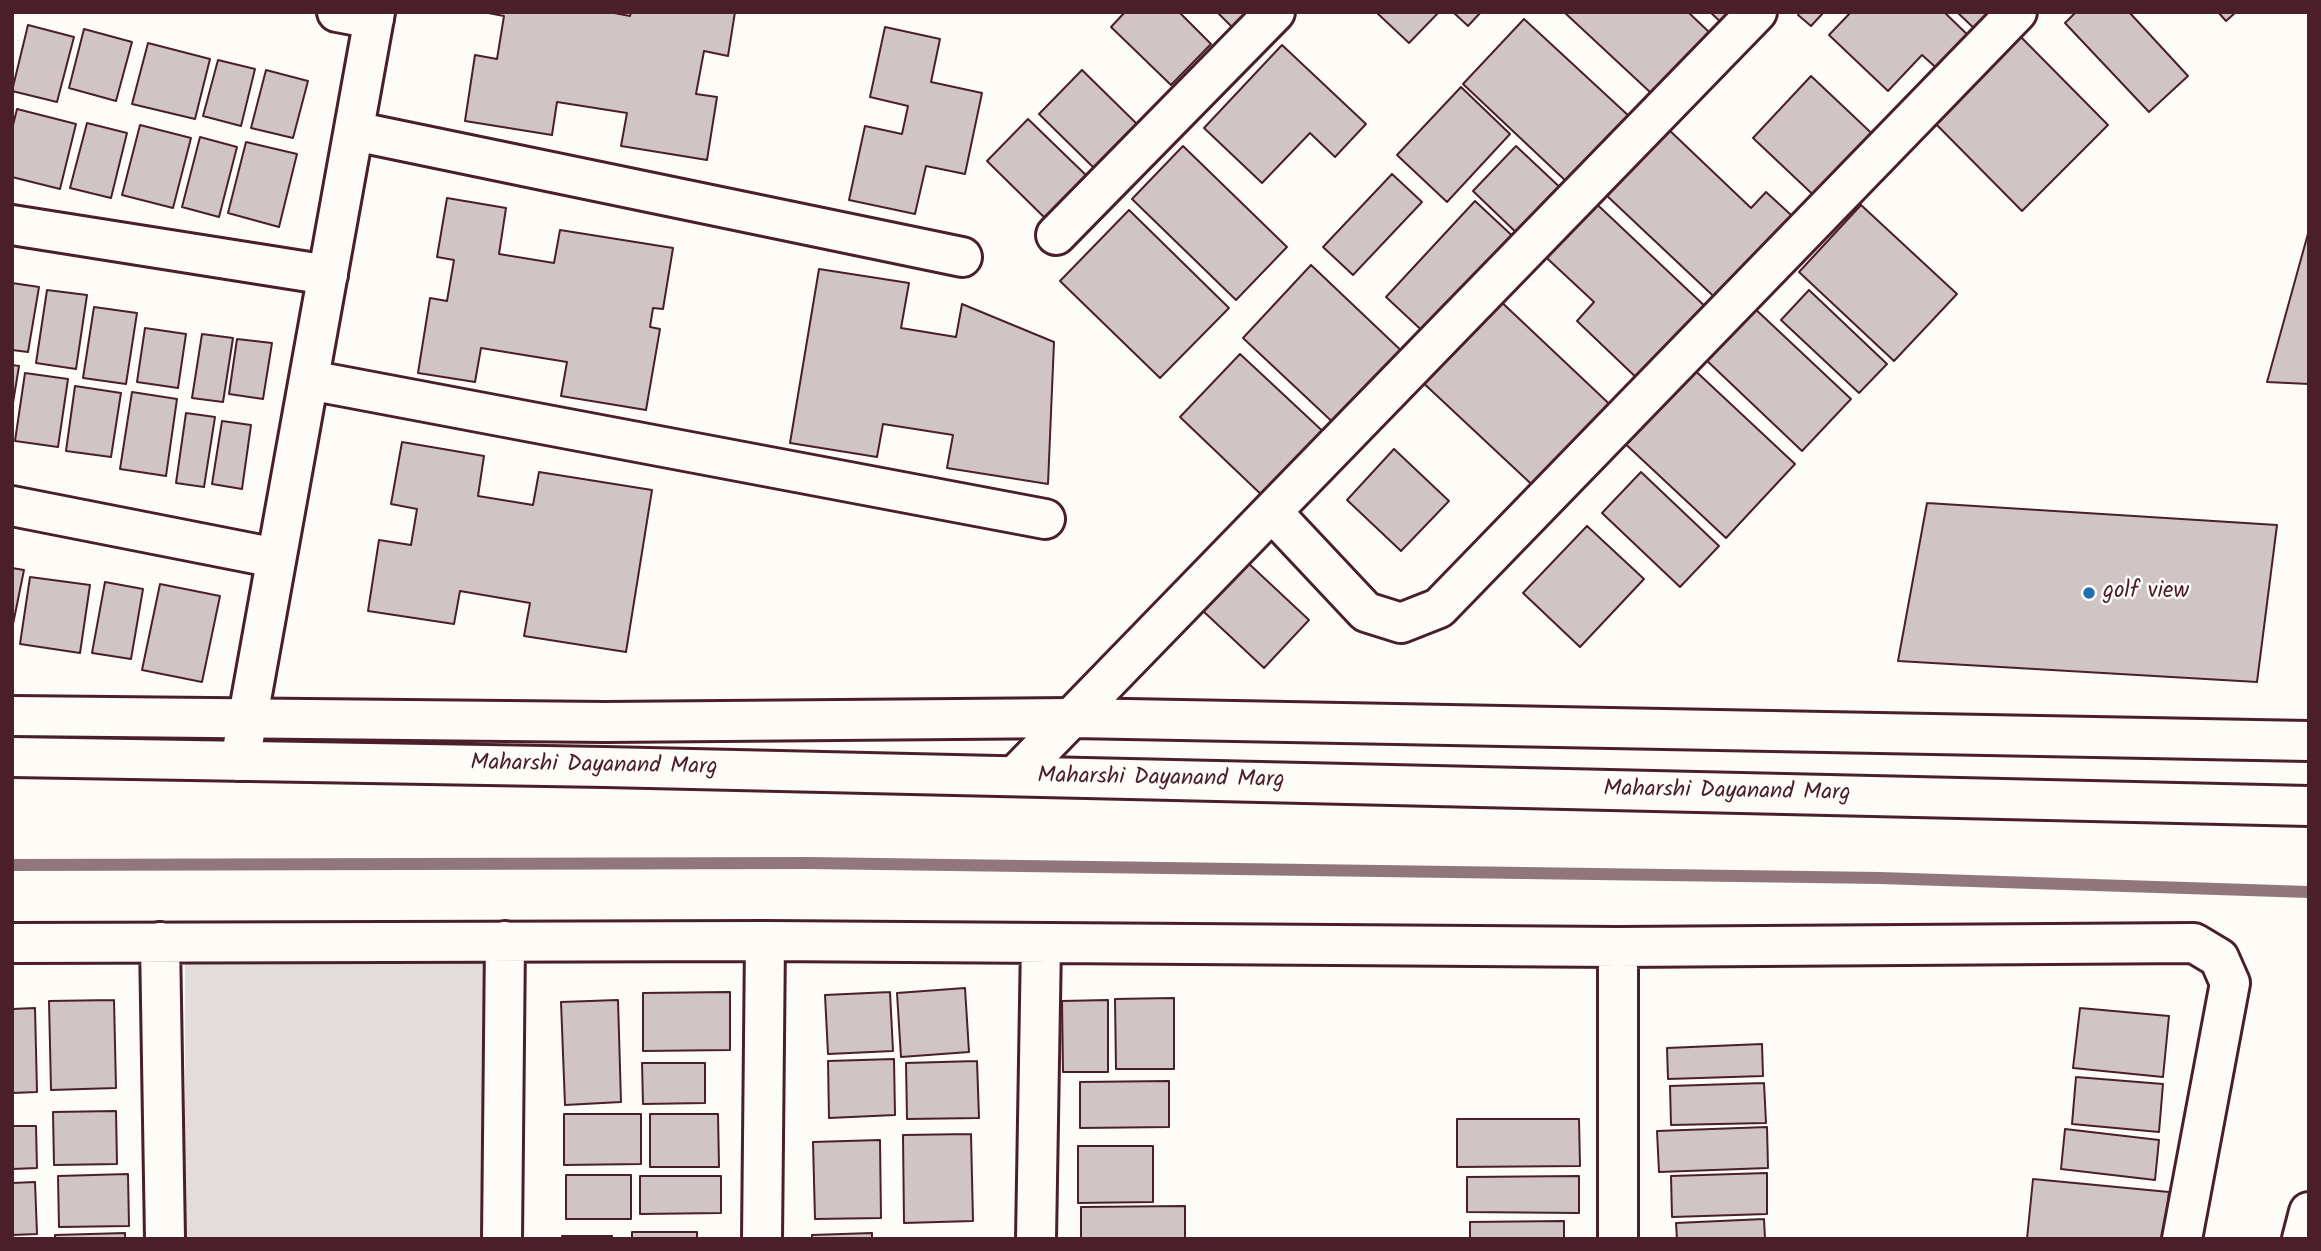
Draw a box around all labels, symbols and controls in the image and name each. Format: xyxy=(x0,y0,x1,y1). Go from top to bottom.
place label: golf view xyxy=(2103,579,2189,607)
marker: golf view xyxy=(2081,585,2097,601)
street label: Maharshi Dayanand Marg xyxy=(470,751,718,783)
street label: Maharshi Dayanand Marg xyxy=(1037,764,1285,796)
street label: Maharshi Dayanand Marg xyxy=(1603,777,1851,809)

